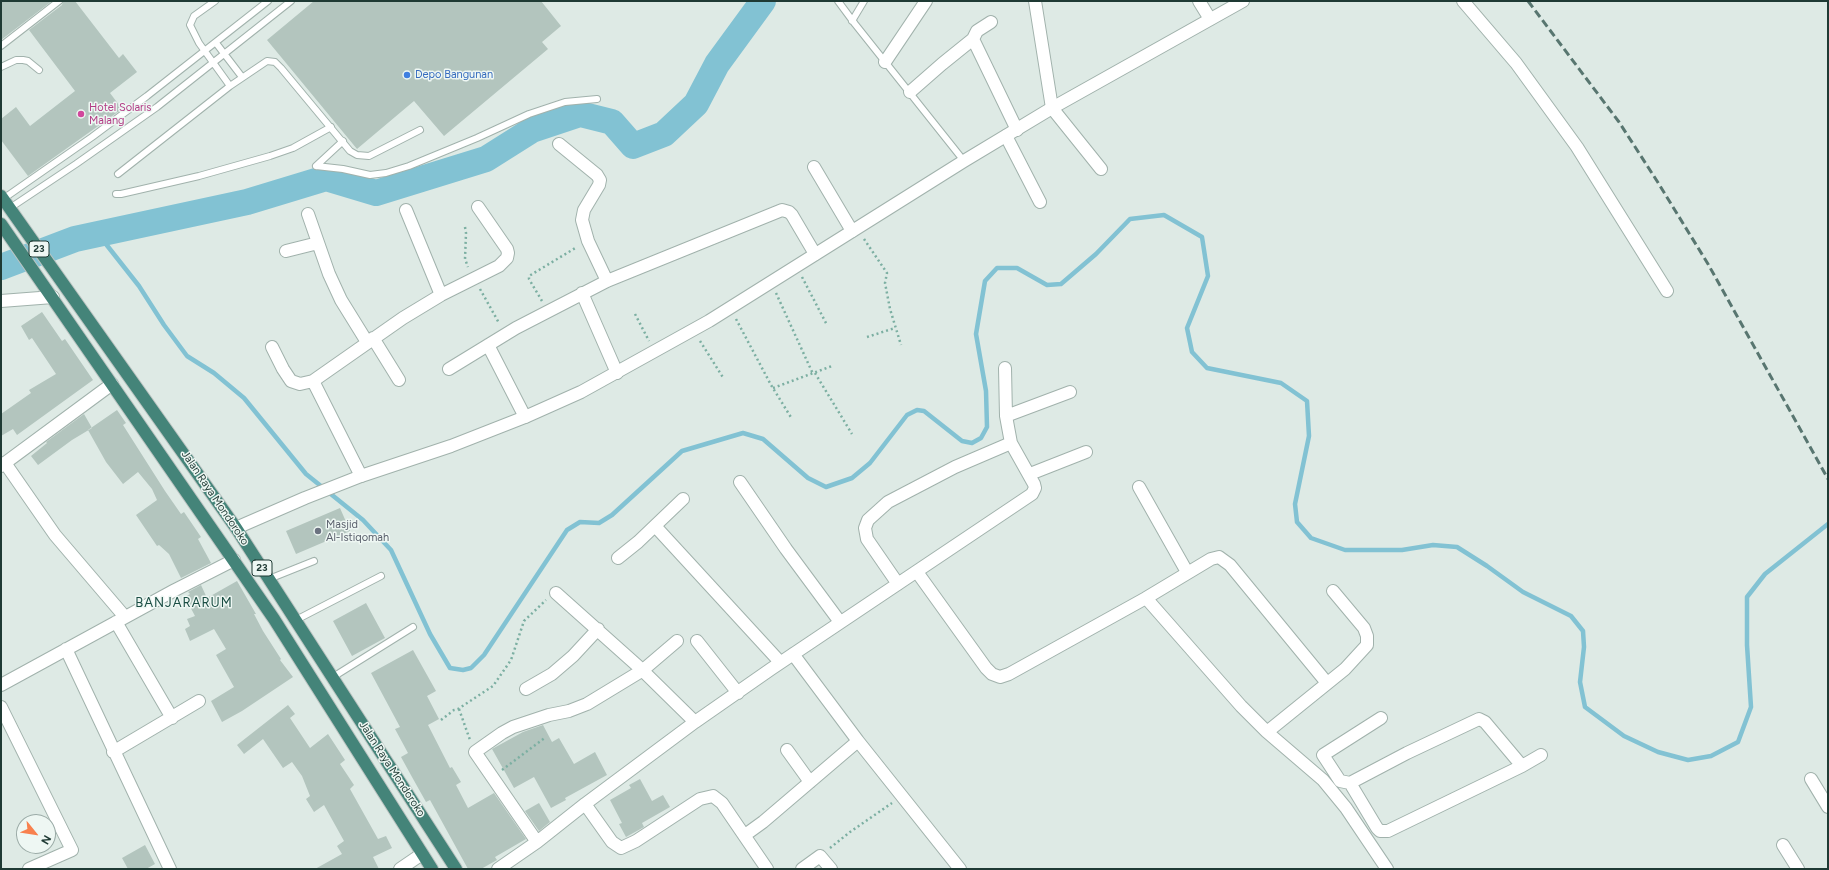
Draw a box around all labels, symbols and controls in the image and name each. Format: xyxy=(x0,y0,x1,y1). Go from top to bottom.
place label: Depo Bangunan xyxy=(415,68,493,82)
marker: Depo Bangunan xyxy=(402,70,412,80)
place label: Hotel Solaris Malang xyxy=(89,101,151,127)
marker: Hotel Solaris Malang xyxy=(76,109,86,119)
road number: 23 xyxy=(29,241,49,257)
street label: Jalan Raya Mondoroko xyxy=(179,448,251,548)
place label: Masjid Al-Istiqomah xyxy=(326,518,389,544)
marker: Masjid Al-Istiqomah xyxy=(313,526,323,536)
road number: 23 xyxy=(252,560,272,576)
district label: BANJARARUM xyxy=(135,595,233,611)
street label: Jalan Raya Mondoroko xyxy=(356,719,428,819)
north arrow xyxy=(16,814,56,854)
text: N xyxy=(38,833,54,847)

